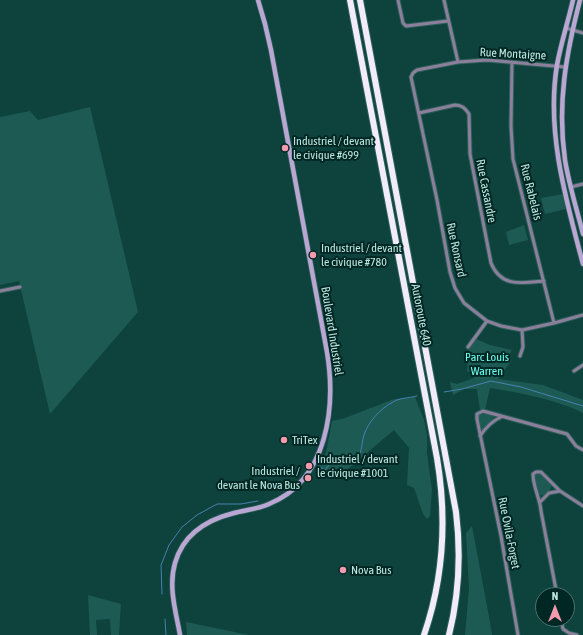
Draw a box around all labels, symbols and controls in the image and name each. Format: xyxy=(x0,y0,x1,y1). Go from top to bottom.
street label: Rue Montaigne xyxy=(479,45,547,63)
place label: Industriel / devant le civique #699 xyxy=(293,134,374,162)
marker: Industriel / devant le civique #699 xyxy=(280,143,290,153)
street label: Rue Cassandre xyxy=(473,158,499,224)
street label: Rue Rabelais xyxy=(517,162,545,222)
street label: Rue Ronsard xyxy=(443,221,469,279)
place label: Industriel / devant le civique #780 xyxy=(321,241,402,269)
marker: Industriel / devant le civique #780 xyxy=(308,250,318,260)
street label: Autoroute 640 xyxy=(408,283,434,347)
street label: Boulevard Industriel xyxy=(318,286,346,376)
park label: Parc Louis Warren xyxy=(465,350,509,378)
place label: TriTex xyxy=(292,433,318,447)
marker: TriTex xyxy=(279,435,289,445)
place label: Industriel / devant le civique #1001 xyxy=(317,452,398,480)
marker: Industriel / devant le civique #1001 xyxy=(304,461,314,471)
place label: Industriel / devant le Nova Bus xyxy=(217,464,300,492)
marker: Industriel / devant le Nova Bus xyxy=(303,473,313,483)
street label: Rue Ovila-Forget xyxy=(495,496,523,570)
place label: Nova Bus xyxy=(351,563,391,577)
marker: Nova Bus xyxy=(338,565,348,575)
north arrow xyxy=(535,587,575,627)
text: N xyxy=(552,590,558,602)

